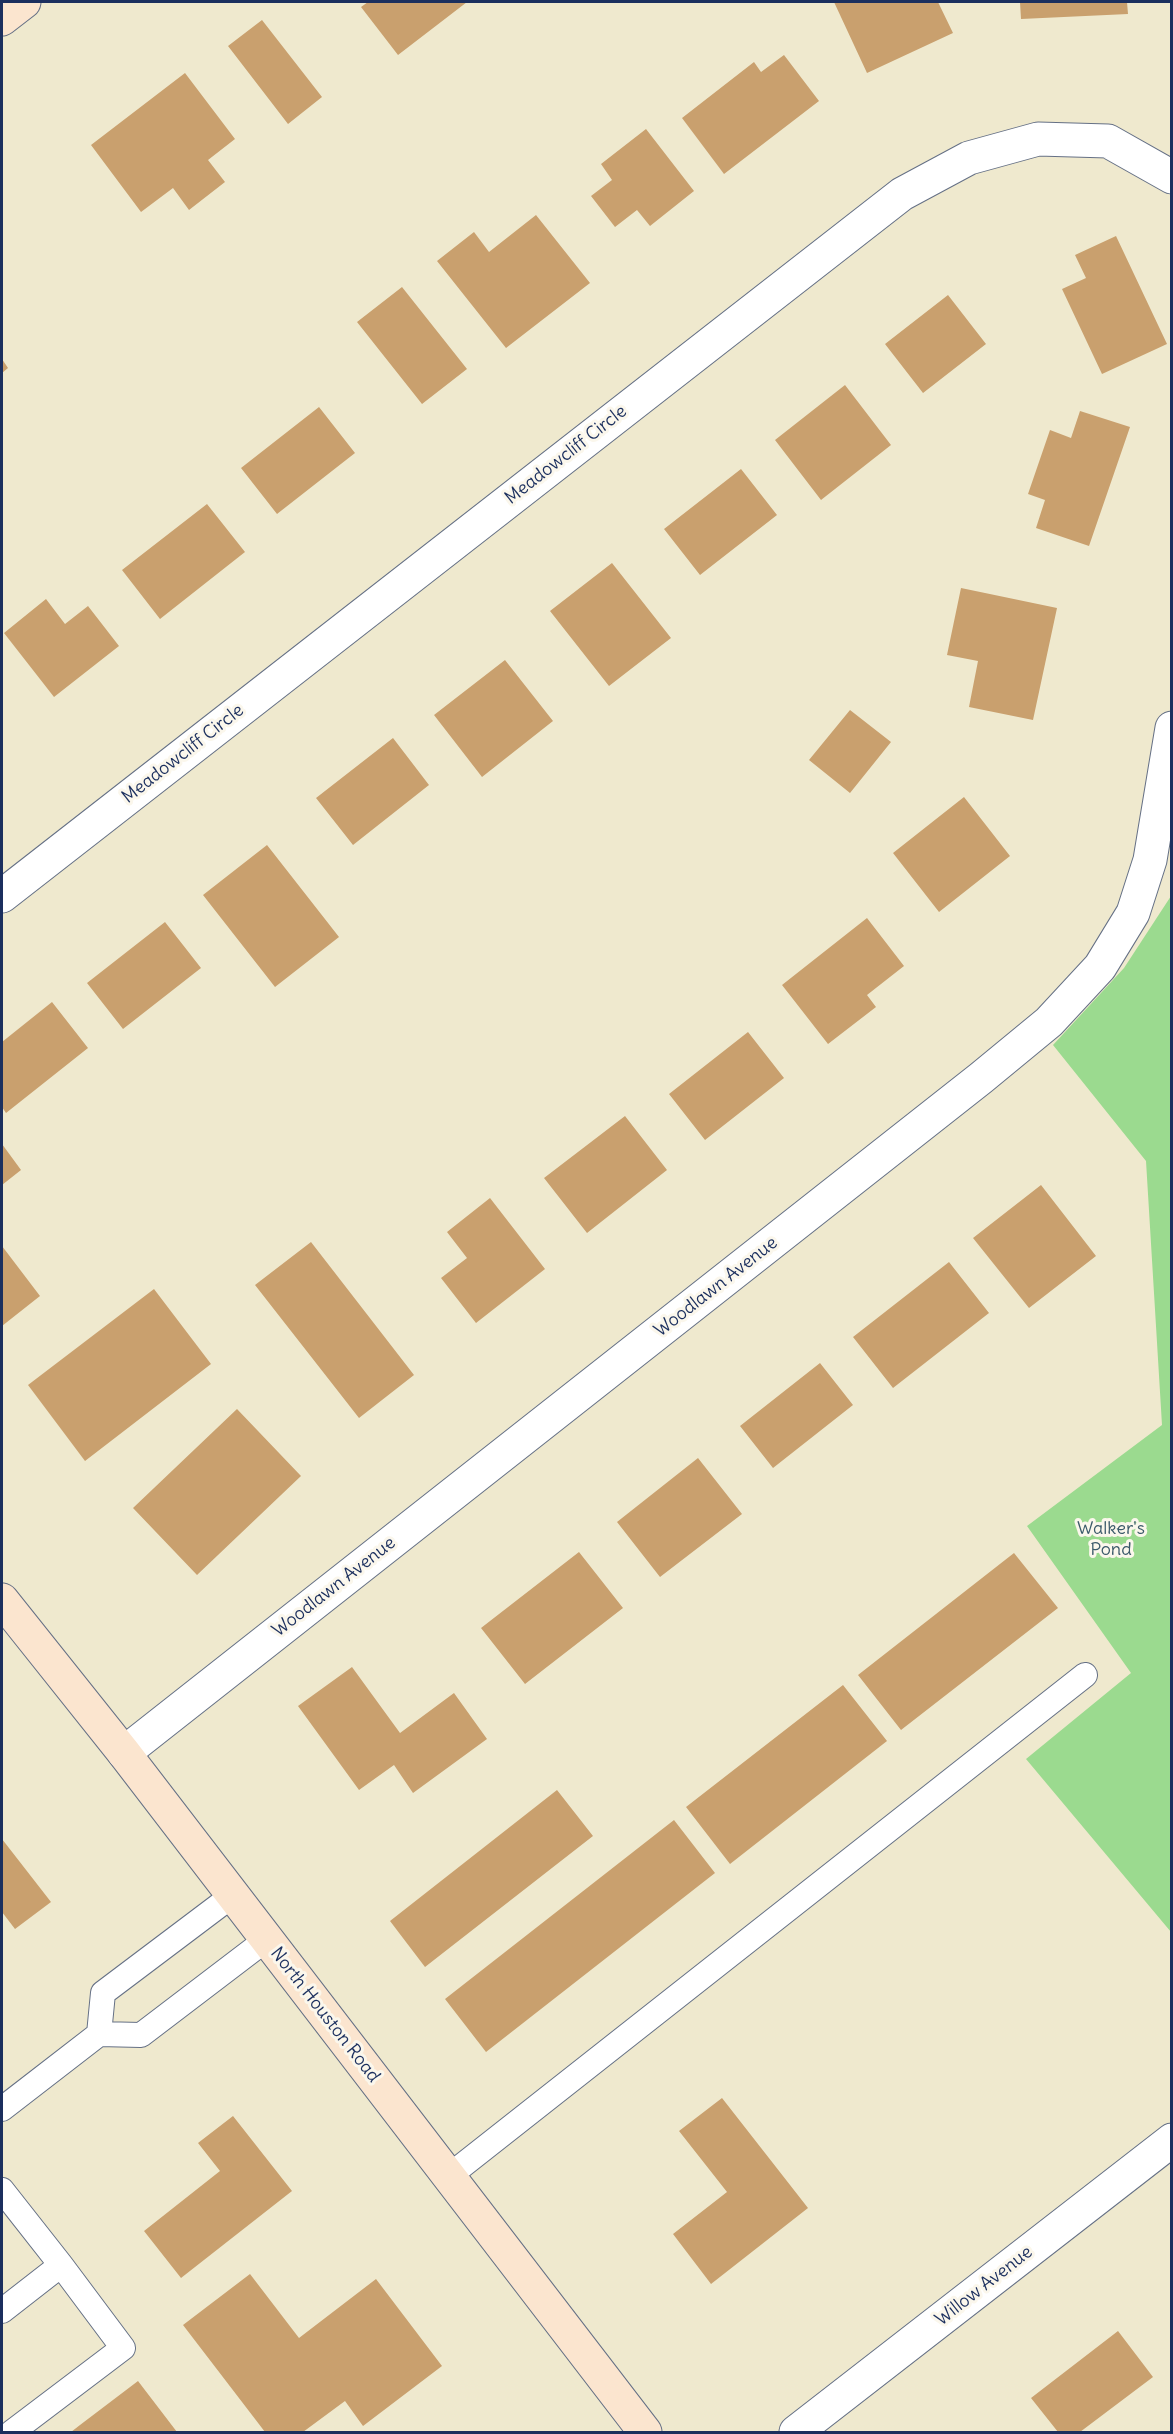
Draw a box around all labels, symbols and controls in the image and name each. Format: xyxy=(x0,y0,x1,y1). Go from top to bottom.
street label: Meadowcliff Circle xyxy=(501,401,631,509)
street label: Meadowcliff Circle xyxy=(118,700,248,808)
street label: Woodlawn Avenue xyxy=(650,1232,782,1342)
park label: Walker's Pond xyxy=(1077,1518,1145,1561)
street label: Woodlawn Avenue xyxy=(268,1532,400,1642)
street label: North Houston Road xyxy=(266,1943,384,2087)
street label: Willow Avenue xyxy=(931,2241,1037,2331)

